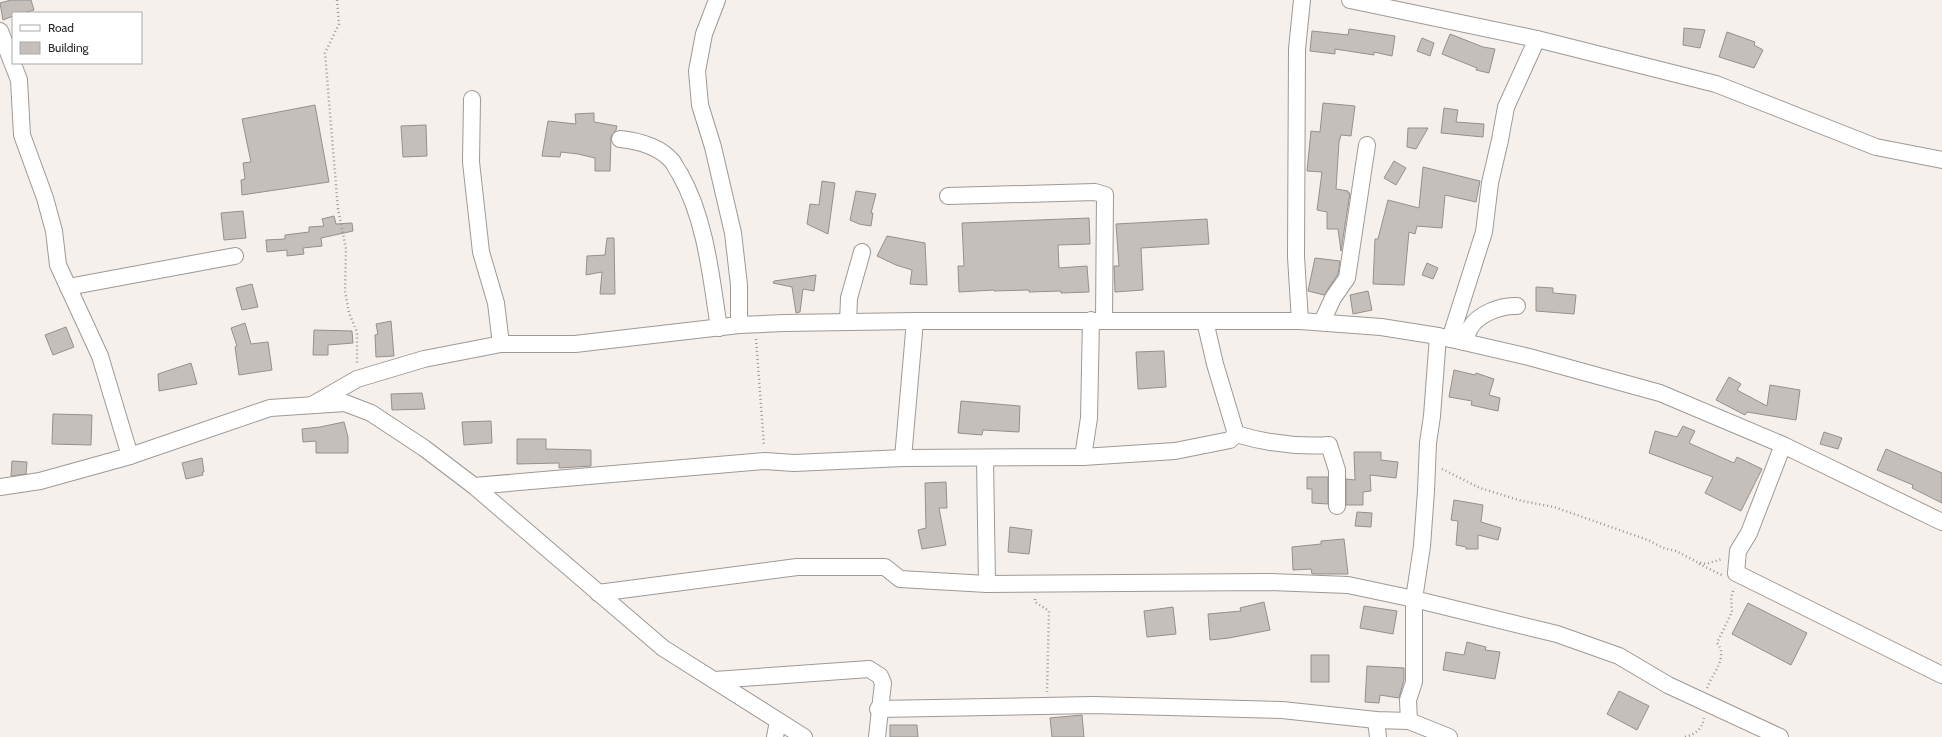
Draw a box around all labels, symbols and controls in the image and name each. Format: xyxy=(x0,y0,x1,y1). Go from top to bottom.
legend xyxy=(12,12,142,64)
text: Road xyxy=(48,20,74,35)
text: Building xyxy=(48,40,90,55)

